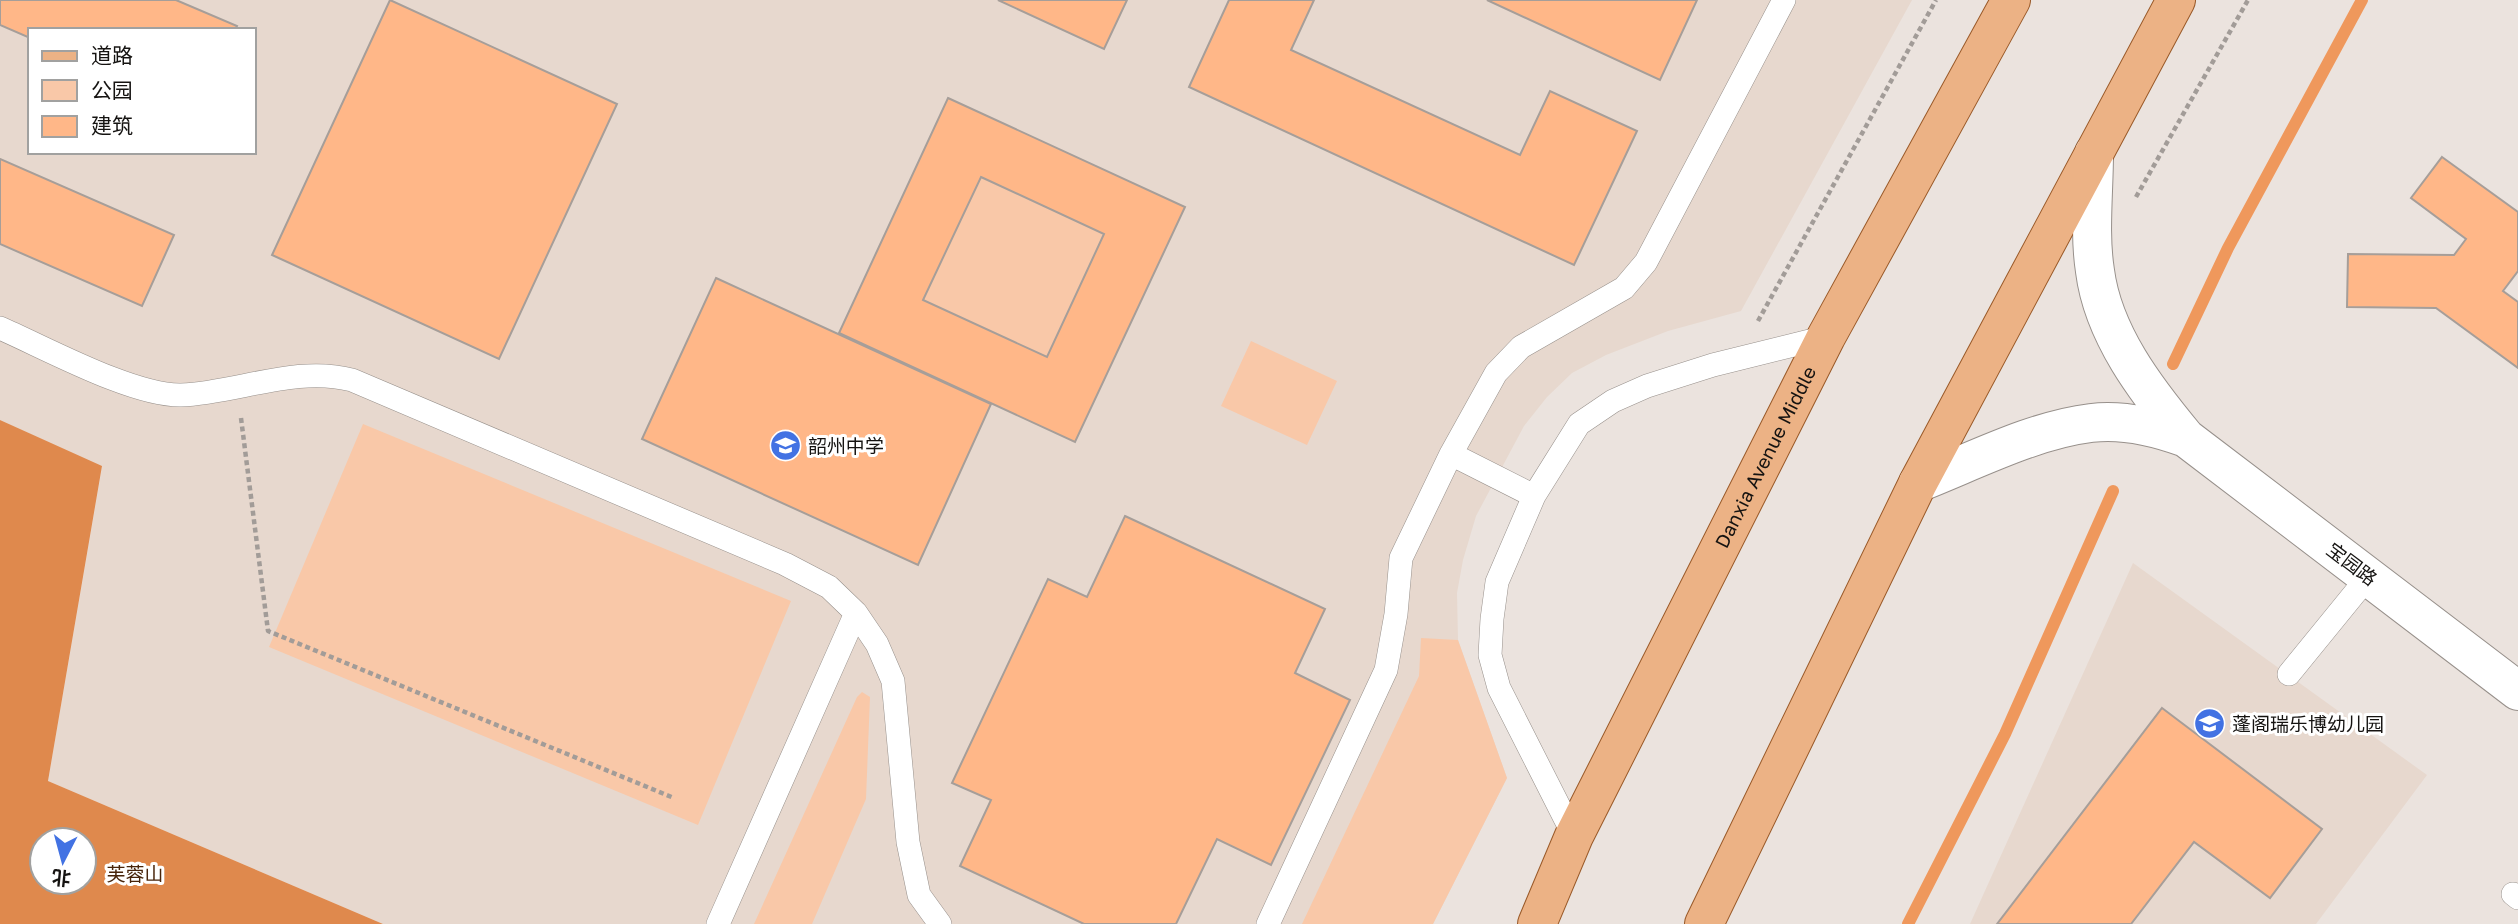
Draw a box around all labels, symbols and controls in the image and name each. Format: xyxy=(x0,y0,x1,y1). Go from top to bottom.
legend xyxy=(28,28,256,154)
text: 道路 xyxy=(91,42,133,68)
text: 公园 xyxy=(91,77,133,103)
text: 建筑 xyxy=(91,112,133,138)
street label: Danxia Avenue Middle xyxy=(1709,362,1820,551)
school or university icon: 韶州中学 xyxy=(768,429,802,463)
place label: 韶州中学 xyxy=(808,434,884,457)
street label: 宝园路 xyxy=(2323,537,2382,590)
school or university icon: 蓬阁瑞乐博幼儿园 xyxy=(2192,707,2226,741)
place label: 蓬阁瑞乐博幼儿园 xyxy=(2232,712,2384,735)
north arrow xyxy=(28,826,98,896)
park label: 芙蓉山 xyxy=(106,862,164,885)
text: 北 xyxy=(51,866,72,891)

